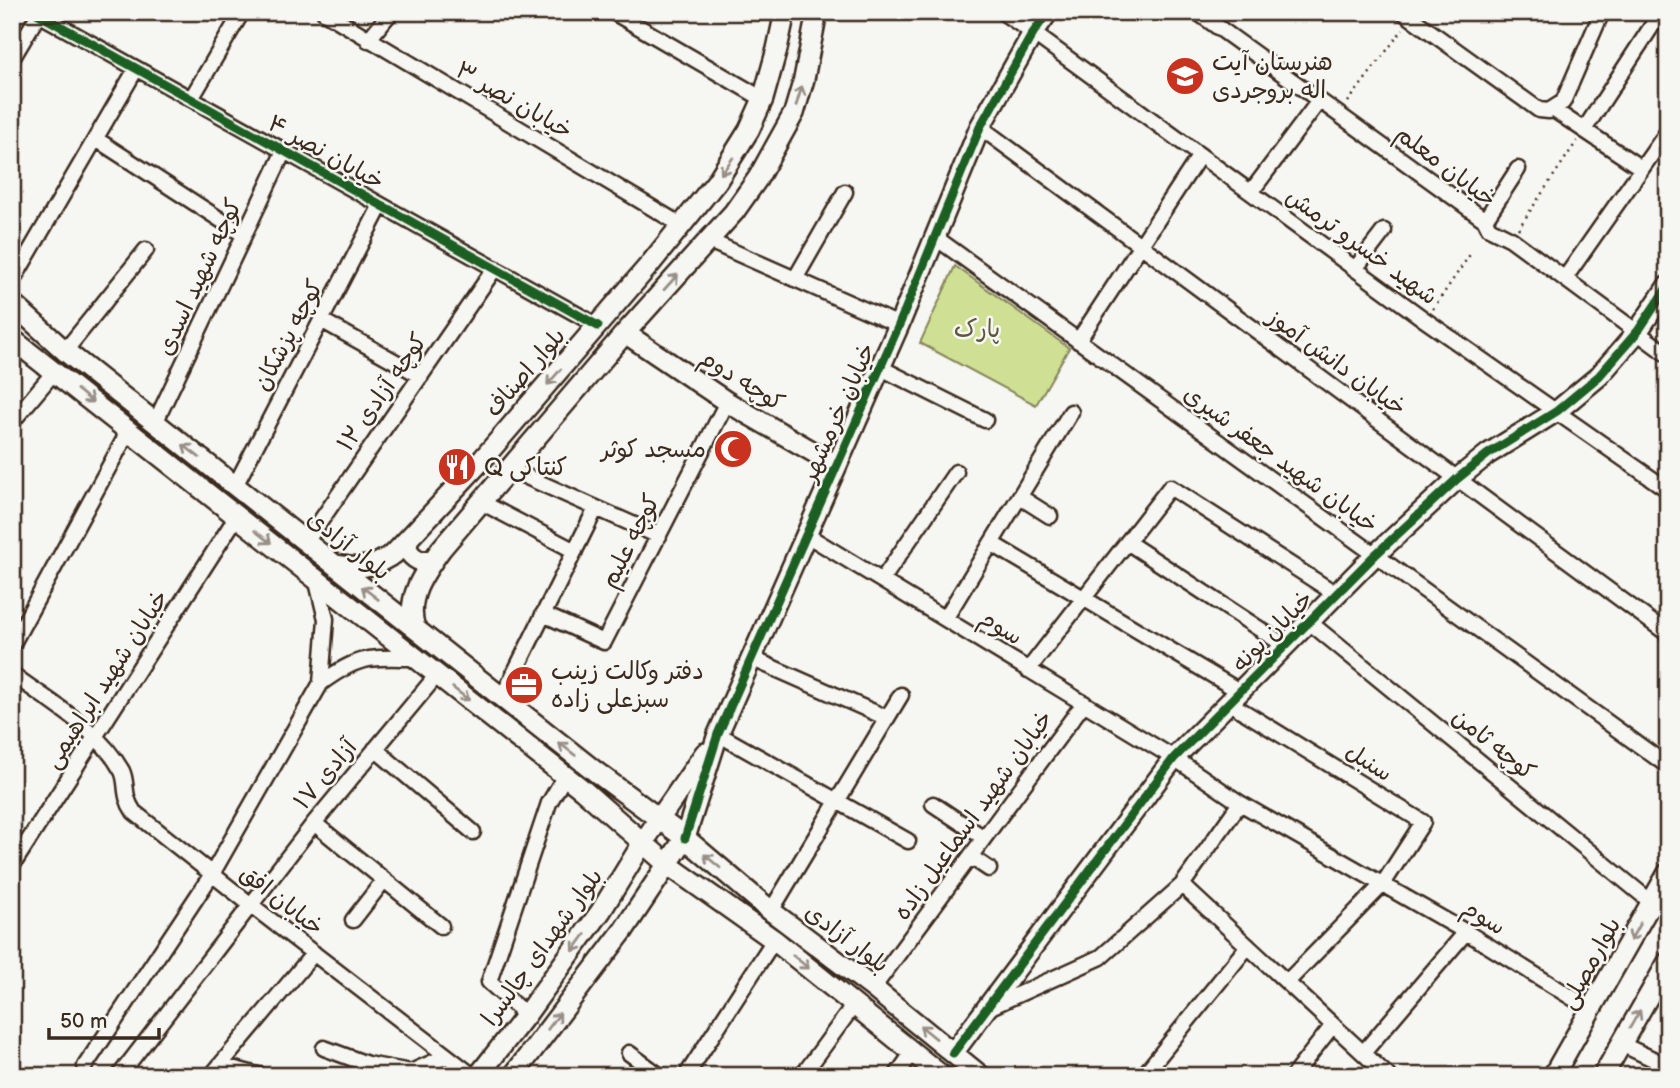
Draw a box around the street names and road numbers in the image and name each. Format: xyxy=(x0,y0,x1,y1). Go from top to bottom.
street label: خیابان نصر ۳ xyxy=(450,55,577,146)
street label: خیابان نصر ۴ xyxy=(263,109,389,196)
street label: خیابان معلم xyxy=(1388,119,1502,216)
street label: شهید خسرو ترمش xyxy=(1280,182,1443,311)
street label: کوچه شهید اسدی xyxy=(150,194,248,360)
street label: کوچه پزشکان xyxy=(247,275,330,396)
street label: خیابان دانش آموز xyxy=(1260,301,1412,422)
street label: بلوار اصناف xyxy=(479,322,572,423)
street label: کوچه آزادی ۱۲ xyxy=(331,328,434,457)
street label: خیابان خرمشهر xyxy=(794,338,882,488)
street label: کوچه دوم xyxy=(692,343,789,421)
street label: خیابان شهید جعفر شیری xyxy=(1178,379,1384,540)
street label: کوچه علیم xyxy=(594,489,669,594)
street label: بلوار آزادی xyxy=(301,504,396,587)
street label: خیابان شهید ابراهیمی xyxy=(38,584,175,774)
street label: خیابان پونه xyxy=(1225,584,1319,678)
street label: سوم xyxy=(972,603,1028,654)
street label: کوچه ثامن xyxy=(1446,702,1541,787)
street label: خیابان شهید اسماعیل زاده xyxy=(888,705,1059,926)
street label: آزادی ۱۷ xyxy=(288,732,364,815)
street label: سنبل xyxy=(1340,737,1398,788)
street label: خیابان افق xyxy=(234,859,329,942)
street label: بلوار شهدای چالسرا xyxy=(476,863,609,1032)
street label: سوم xyxy=(1455,893,1511,944)
street label: بلوار آزادی xyxy=(799,897,894,979)
street label: بلوارمصلی xyxy=(1553,912,1628,1014)

